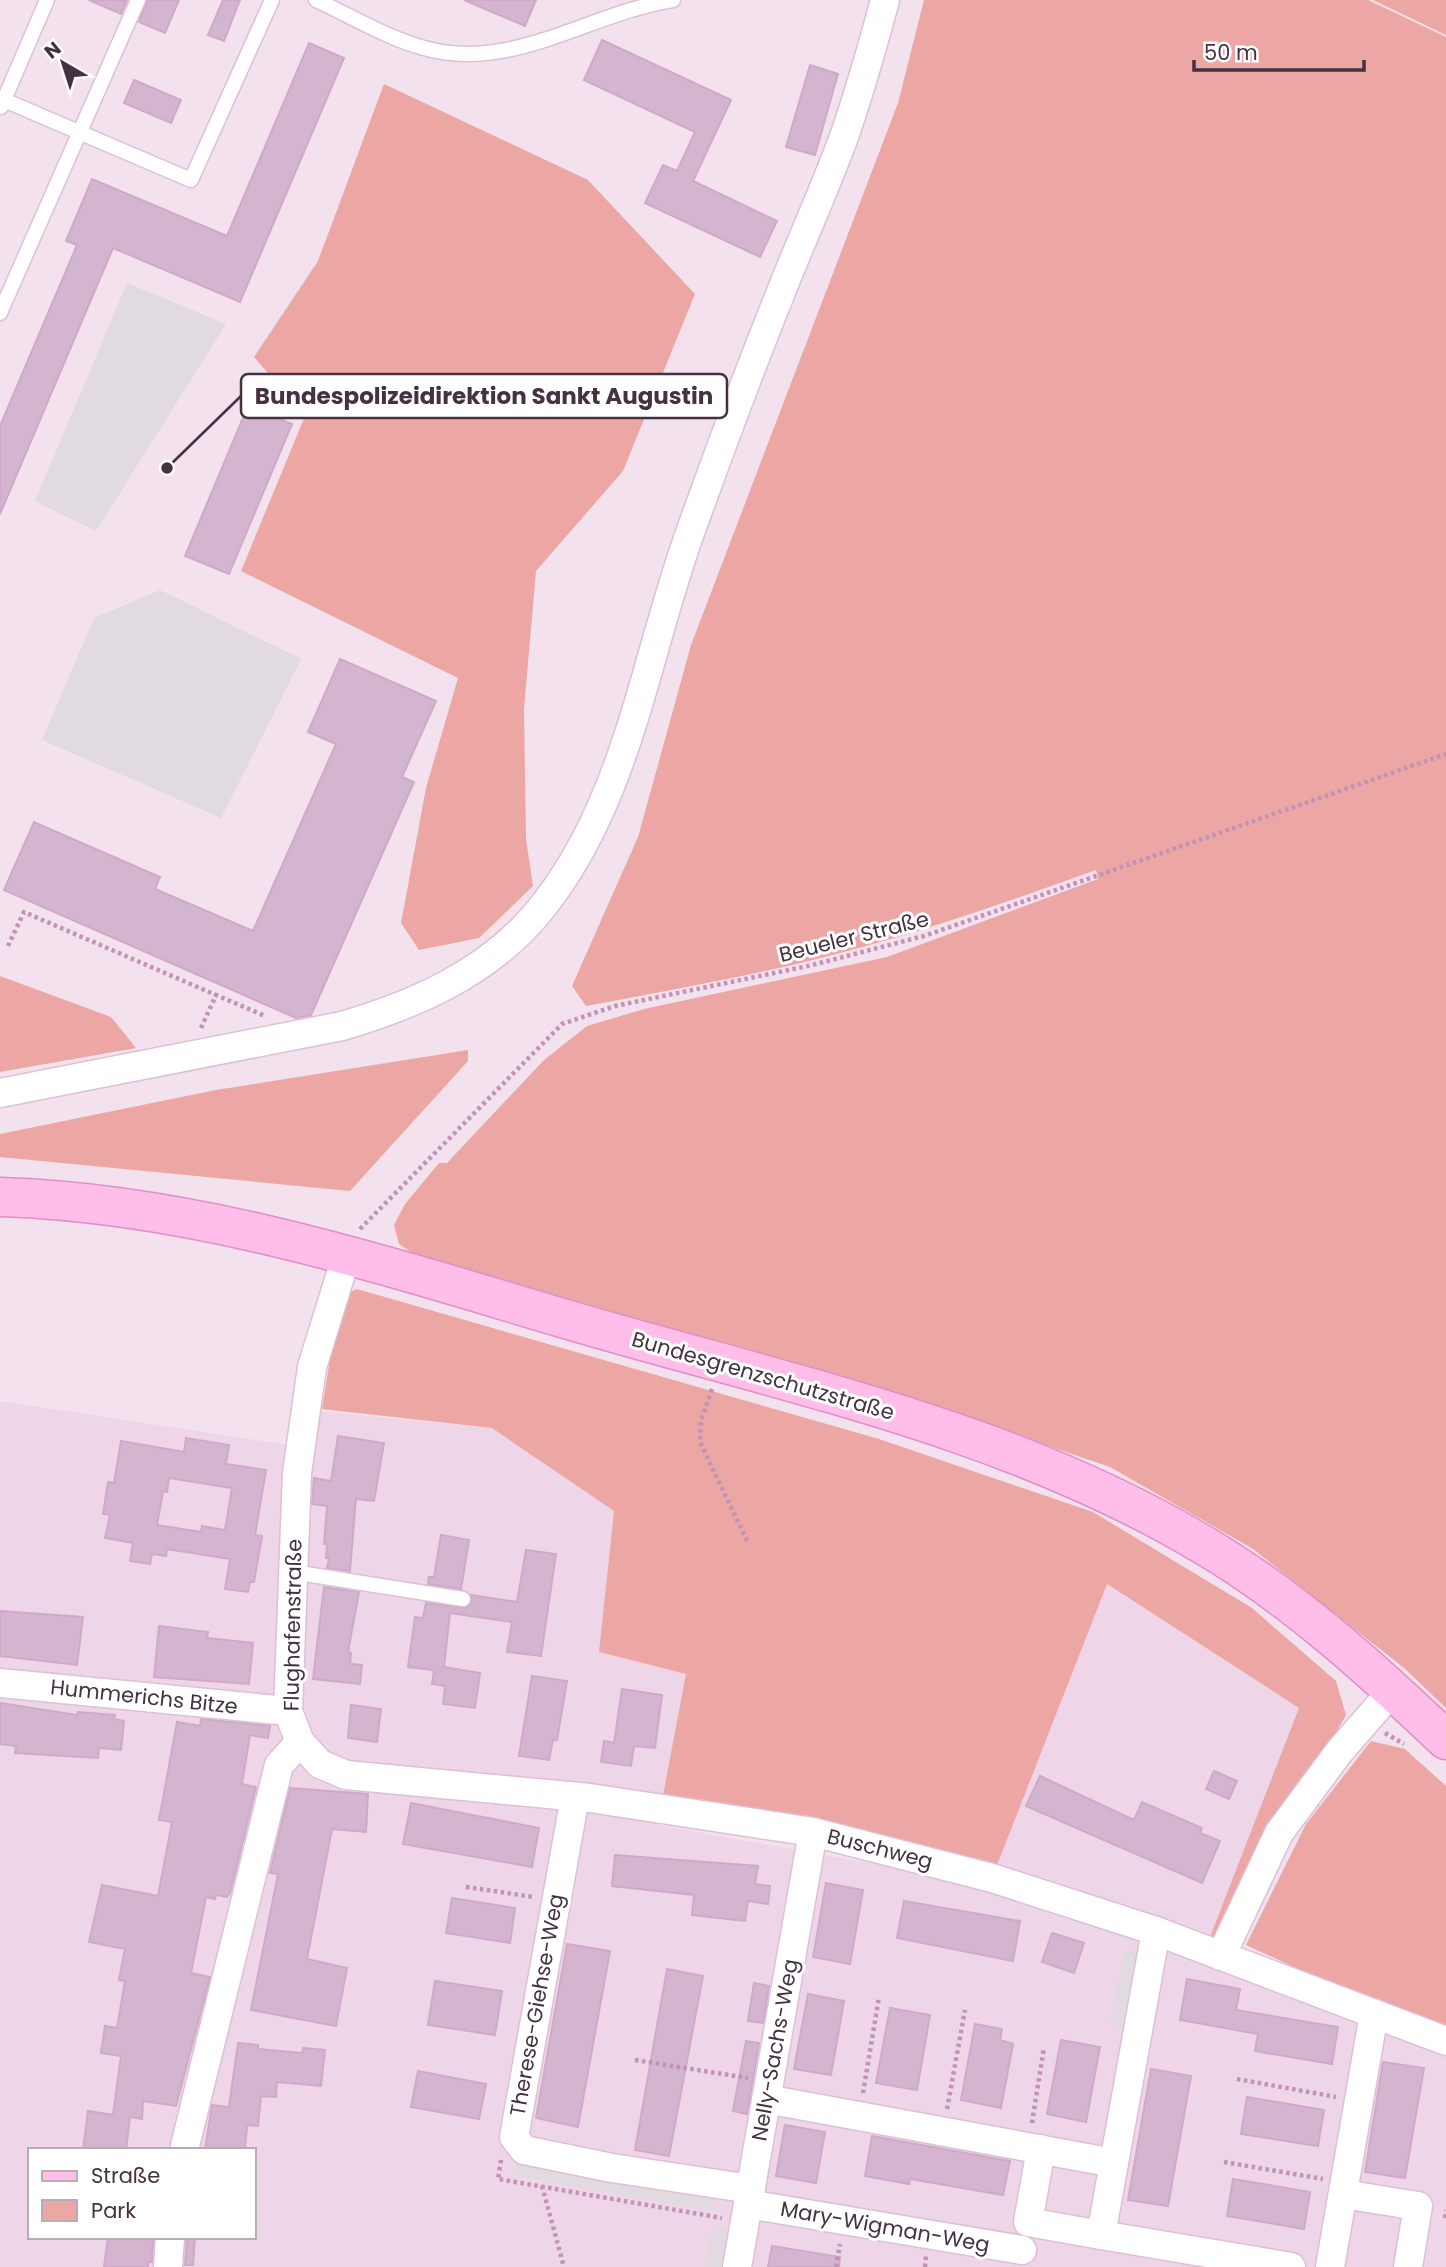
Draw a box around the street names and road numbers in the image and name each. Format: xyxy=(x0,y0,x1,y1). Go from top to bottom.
street label: Beueler Straße xyxy=(776,904,932,969)
street label: Bundesgrenzschutzstraße xyxy=(629,1324,898,1427)
street label: Flughafenstraße xyxy=(276,1539,309,1711)
street label: Hummerichs Bitze xyxy=(49,1672,239,1721)
street label: Buschweg xyxy=(824,1821,936,1876)
street label: Therese-Giehse-Weg xyxy=(503,1891,570,2118)
street label: Nelly-Sachs-Weg xyxy=(744,1957,805,2143)
street label: Mary-Wigman-Weg xyxy=(778,2194,992,2259)

